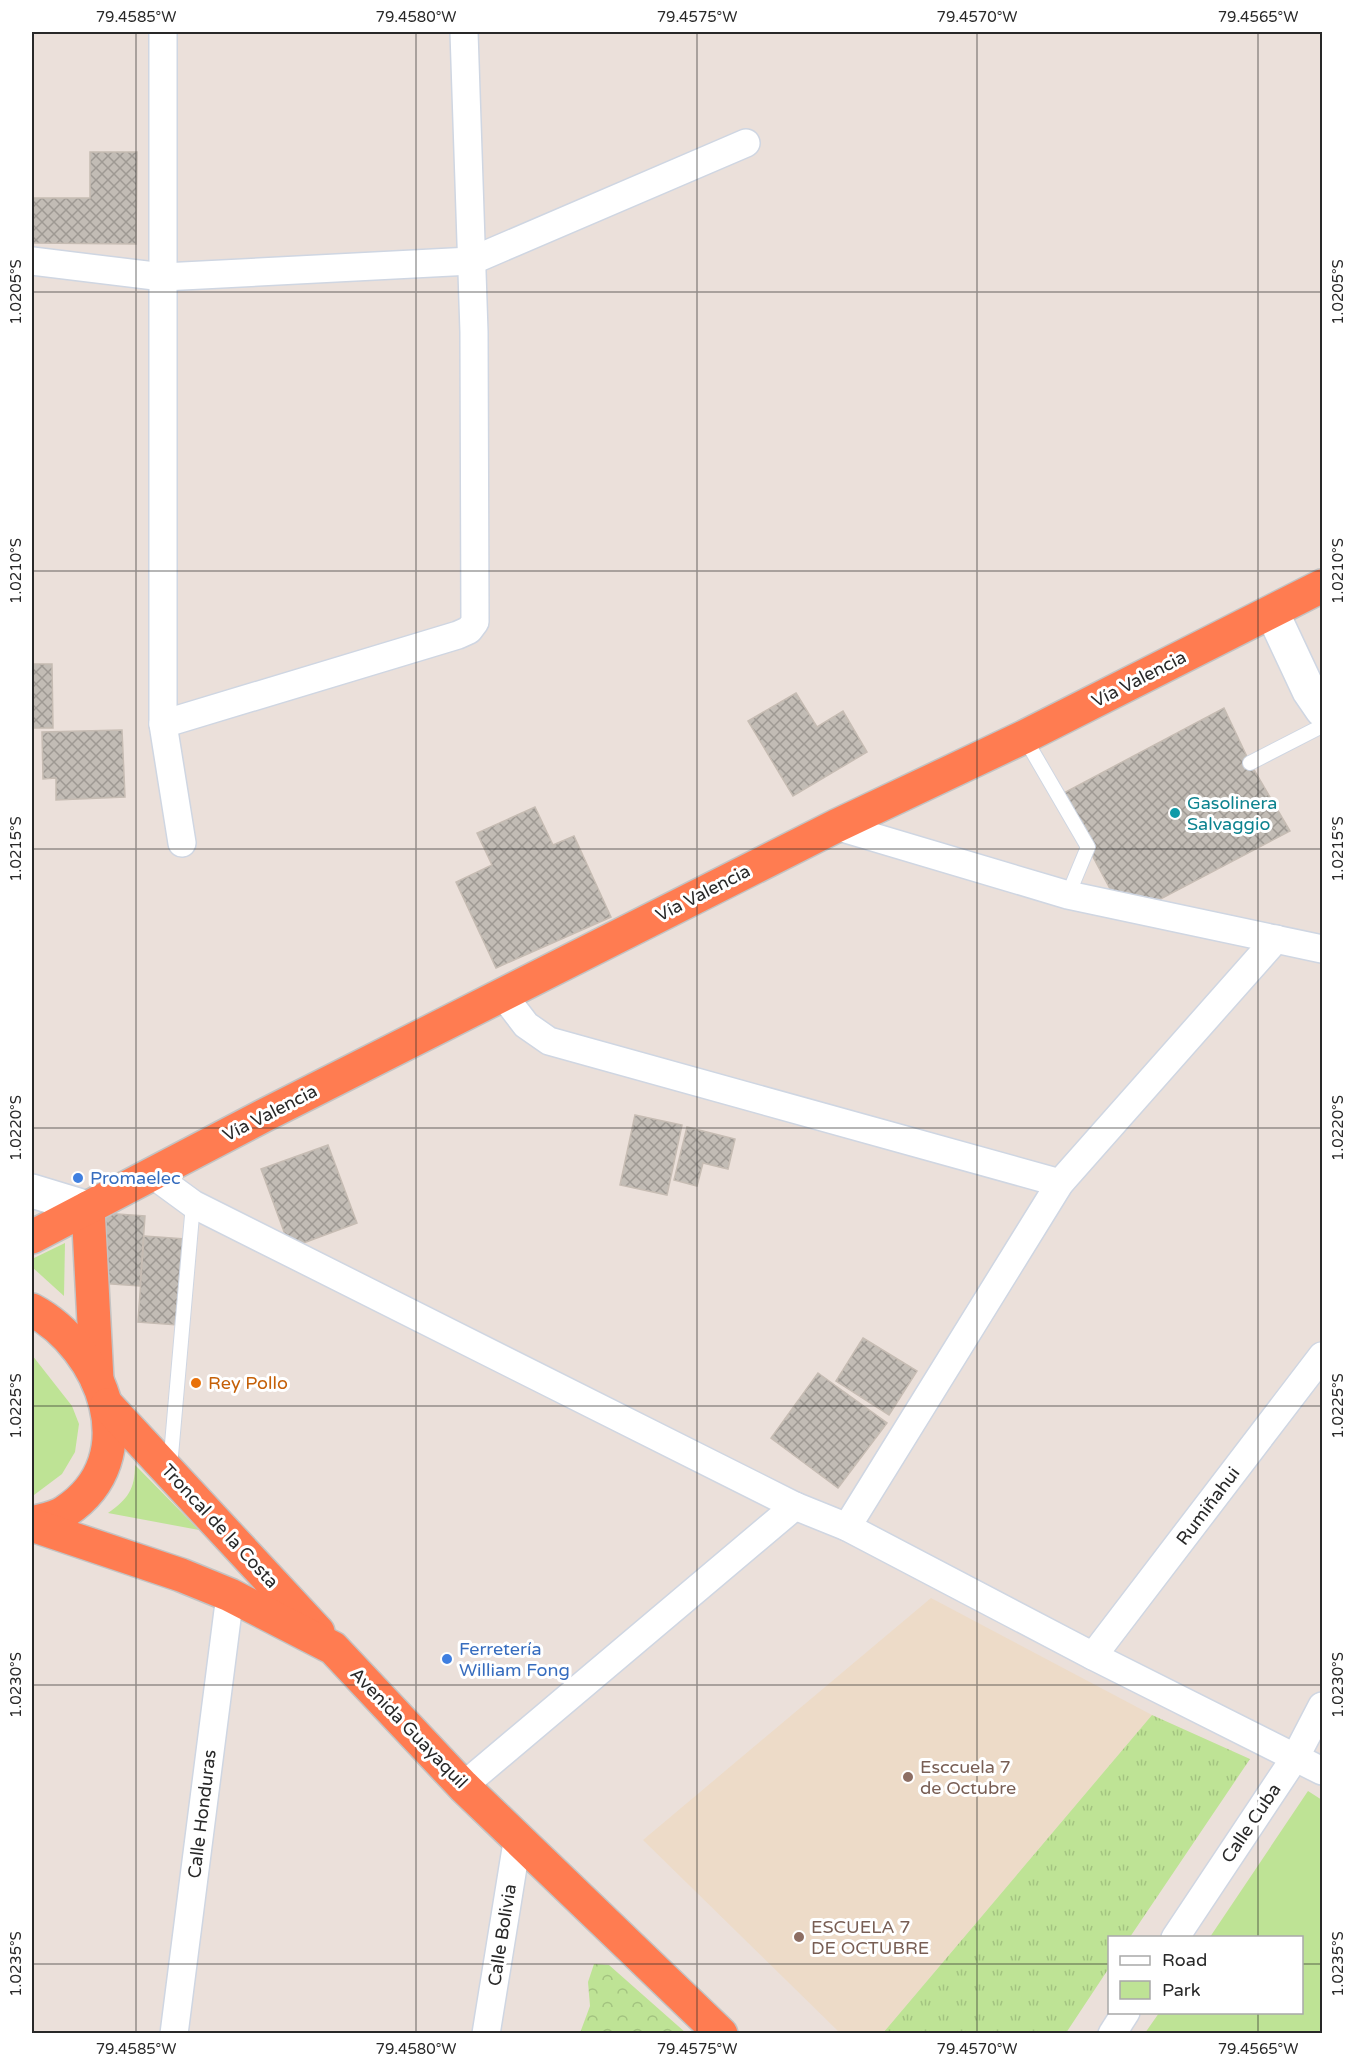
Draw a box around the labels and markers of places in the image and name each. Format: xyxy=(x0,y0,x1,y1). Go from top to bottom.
place label: Gasolinera Salvaggio xyxy=(1187,792,1277,835)
marker: Gasolinera Salvaggio xyxy=(1168,806,1182,820)
place label: Promaelec xyxy=(90,1167,181,1189)
marker: Promaelec xyxy=(71,1171,85,1185)
place label: Rey Pollo xyxy=(208,1372,288,1394)
marker: Rey Pollo xyxy=(189,1376,203,1390)
place label: Ferretería William Fong xyxy=(459,1638,570,1681)
marker: Ferretería William Fong xyxy=(440,1652,454,1666)
place label: Esccuela 7 de Octubre xyxy=(920,1756,1016,1799)
marker: Esccuela 7 de Octubre xyxy=(901,1770,915,1784)
place label: ESCUELA 7 DE OCTUBRE xyxy=(811,1916,929,1959)
marker: ESCUELA 7 DE OCTUBRE xyxy=(792,1930,806,1944)

